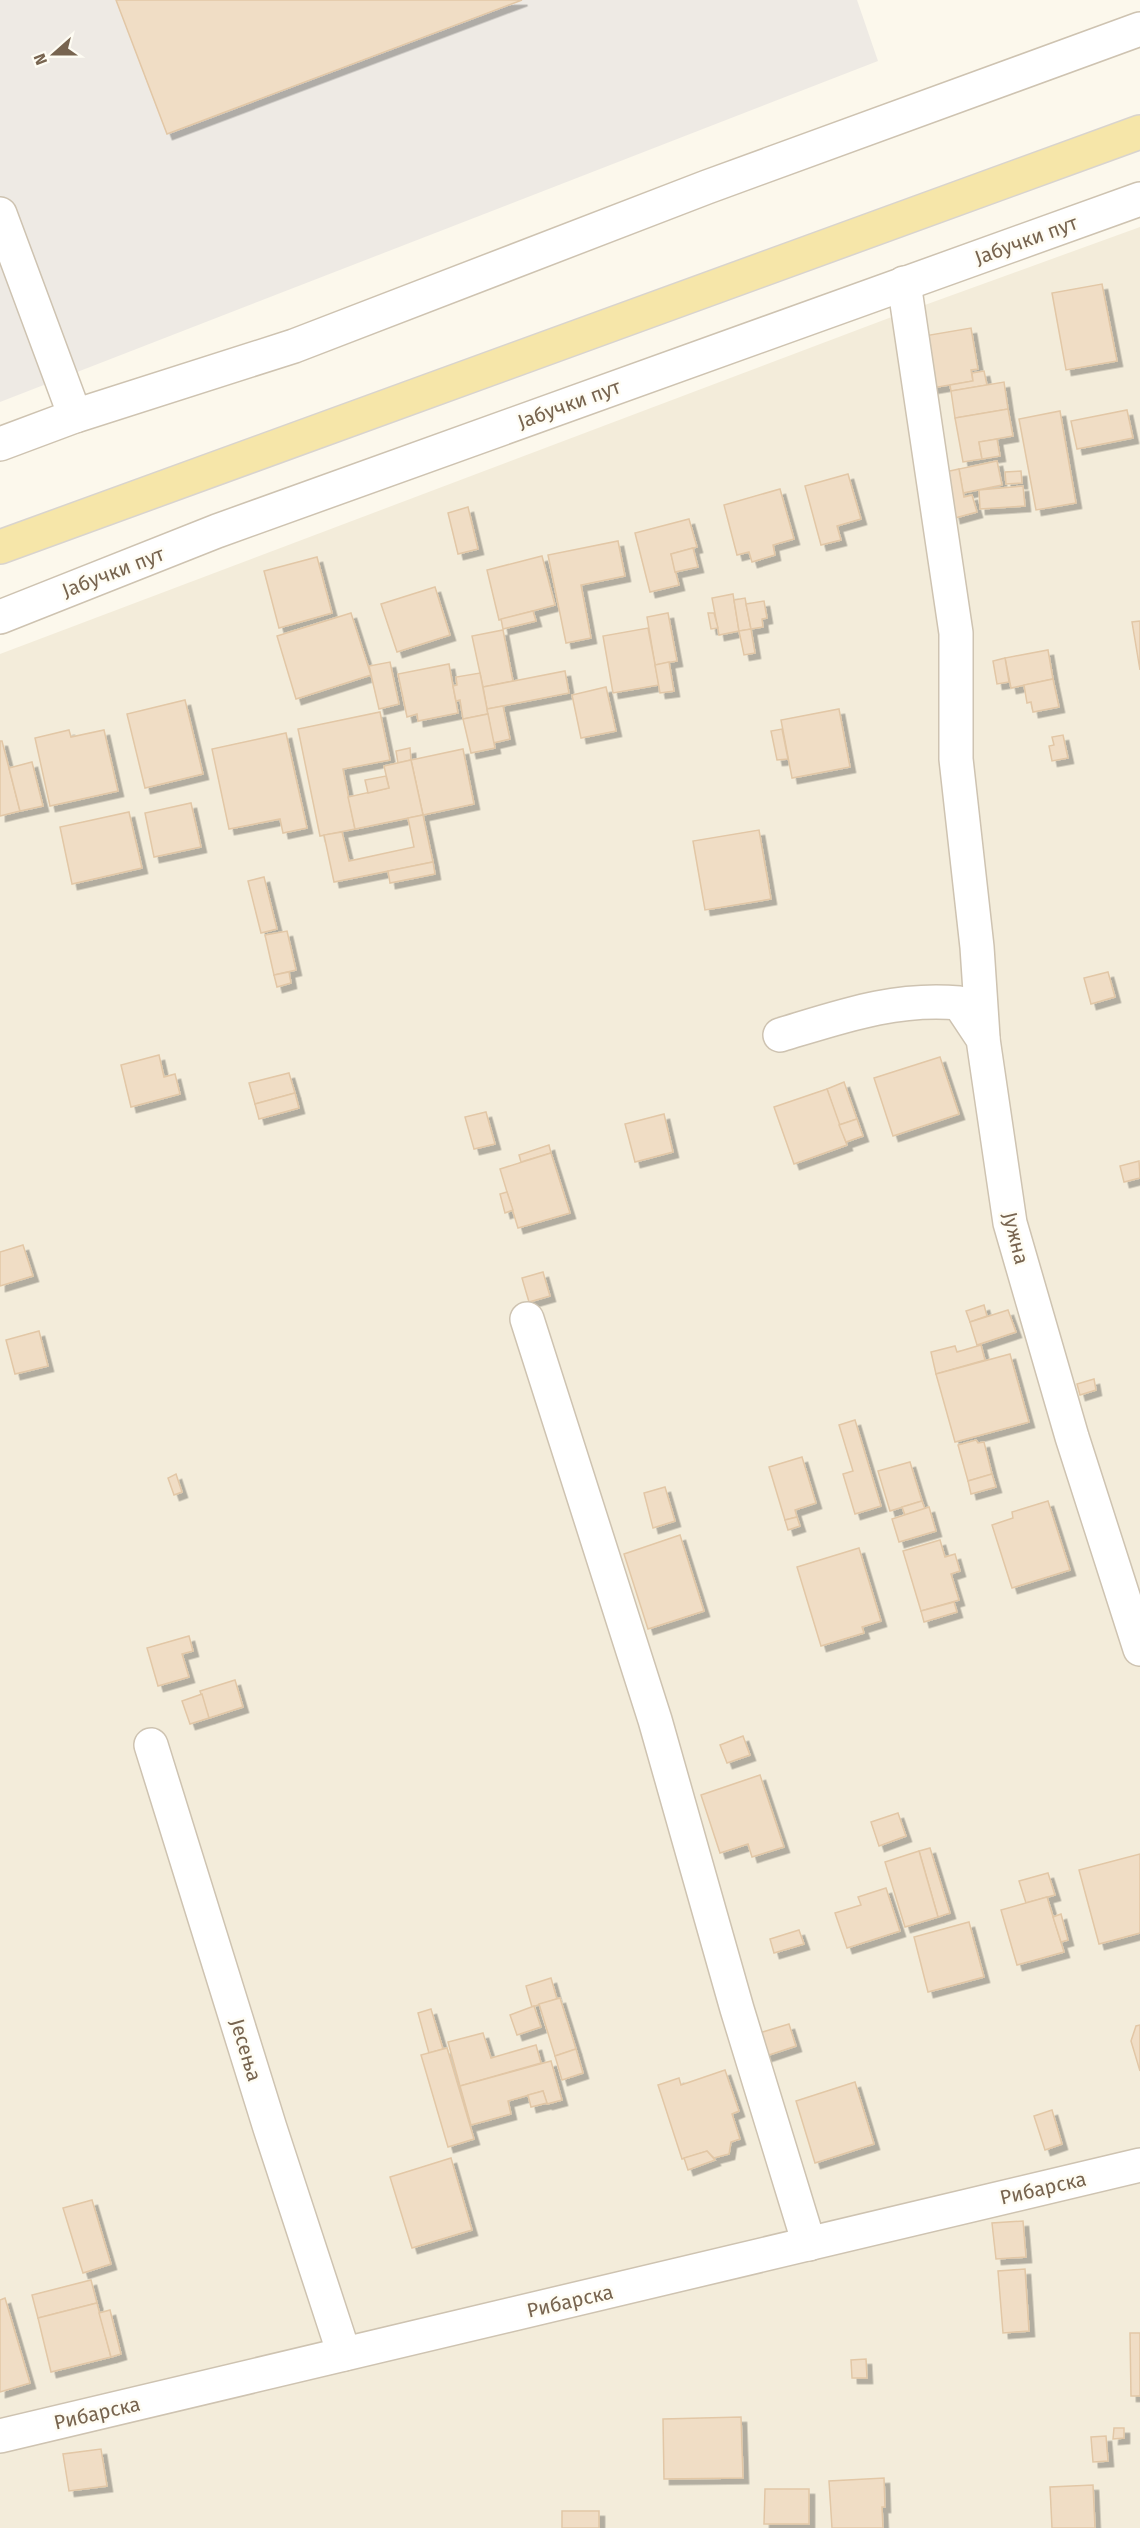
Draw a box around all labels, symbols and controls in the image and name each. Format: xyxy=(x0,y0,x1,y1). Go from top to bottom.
north arrow xyxy=(24,24,84,84)
text: N xyxy=(30,51,51,68)
street label: Јабучки пут xyxy=(971,210,1082,270)
street label: Јабучки пут xyxy=(514,374,625,434)
street label: Јабучки пут xyxy=(58,541,168,603)
street label: Јужна xyxy=(998,1209,1034,1267)
street label: Јесења xyxy=(225,2016,267,2084)
street label: Рибарска xyxy=(997,2166,1089,2210)
street label: Рибарска xyxy=(524,2279,616,2323)
street label: Рибарска xyxy=(51,2391,143,2435)

